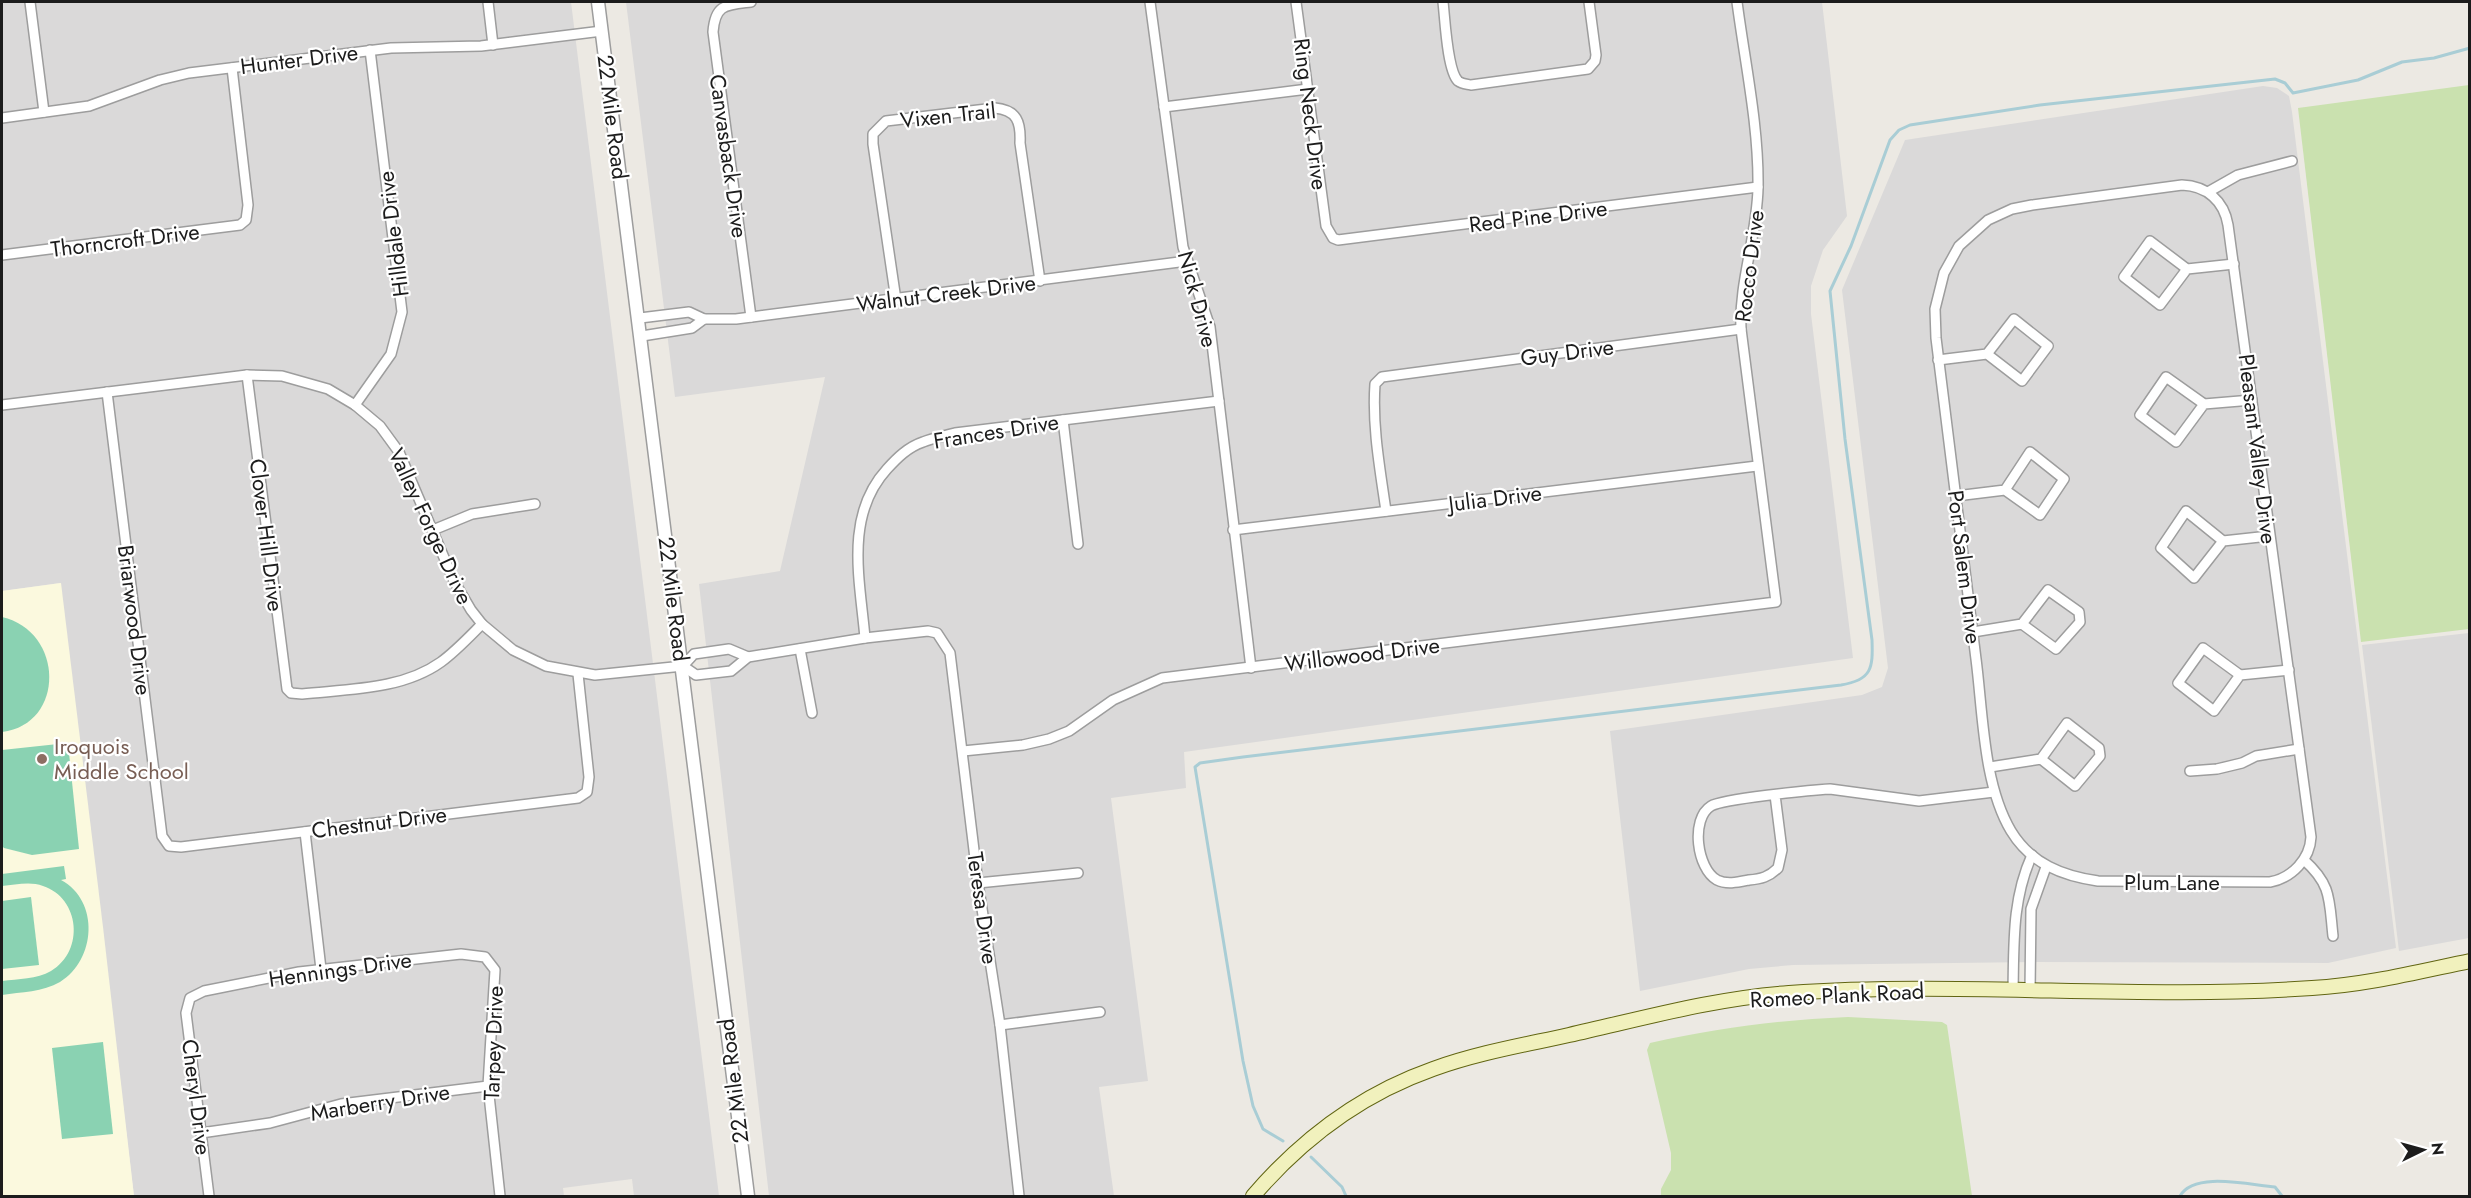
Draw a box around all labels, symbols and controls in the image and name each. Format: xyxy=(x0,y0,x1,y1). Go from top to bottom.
street label: Hunter Drive xyxy=(238,36,360,82)
street label: Ring Neck Drive xyxy=(1286,36,1336,192)
street label: 22 Mile Road xyxy=(589,53,637,181)
street label: Canvasback Drive xyxy=(702,72,756,240)
street label: Vixen Trail xyxy=(899,94,997,136)
street label: Hilldale Drive xyxy=(369,169,417,299)
street label: Red Pine Drive xyxy=(1467,192,1609,240)
street label: Rocco Drive xyxy=(1726,208,1772,324)
street label: Thorncroft Drive xyxy=(49,215,201,265)
street label: Nick Drive xyxy=(1170,247,1226,351)
street label: Walnut Creek Drive xyxy=(855,266,1037,320)
street label: Guy Drive xyxy=(1519,330,1615,374)
street label: Pleasant Valley Drive xyxy=(2230,352,2286,546)
street label: Frances Drive xyxy=(931,405,1061,457)
street label: Valley Forge Drive xyxy=(381,443,481,609)
street label: Clover Hill Drive xyxy=(242,457,292,613)
street label: Julia Drive xyxy=(1444,476,1543,520)
street label: Port Salem Drive xyxy=(1940,488,1990,646)
street label: 22 Mile Road xyxy=(650,535,698,663)
street label: Briarwood Drive xyxy=(110,543,160,697)
street label: Willowood Drive xyxy=(1283,629,1441,679)
place label: Iroquois Middle School xyxy=(54,730,189,787)
marker: Iroquois Middle School xyxy=(35,752,49,766)
street label: Chestnut Drive xyxy=(310,798,448,846)
street label: Teresa Drive xyxy=(959,850,1007,966)
street label: Plum Lane xyxy=(2124,866,2220,898)
street label: Hennings Drive xyxy=(266,943,414,995)
street label: Romeo Plank Road xyxy=(1749,974,1925,1016)
street label: Tarpey Drive xyxy=(475,985,511,1101)
street label: 22 Mile Road xyxy=(709,1017,757,1145)
street label: Cheryl Drive xyxy=(174,1037,220,1157)
street label: Marberry Drive xyxy=(308,1075,452,1129)
north arrow xyxy=(2393,1120,2453,1180)
text: N xyxy=(2425,1141,2449,1156)

